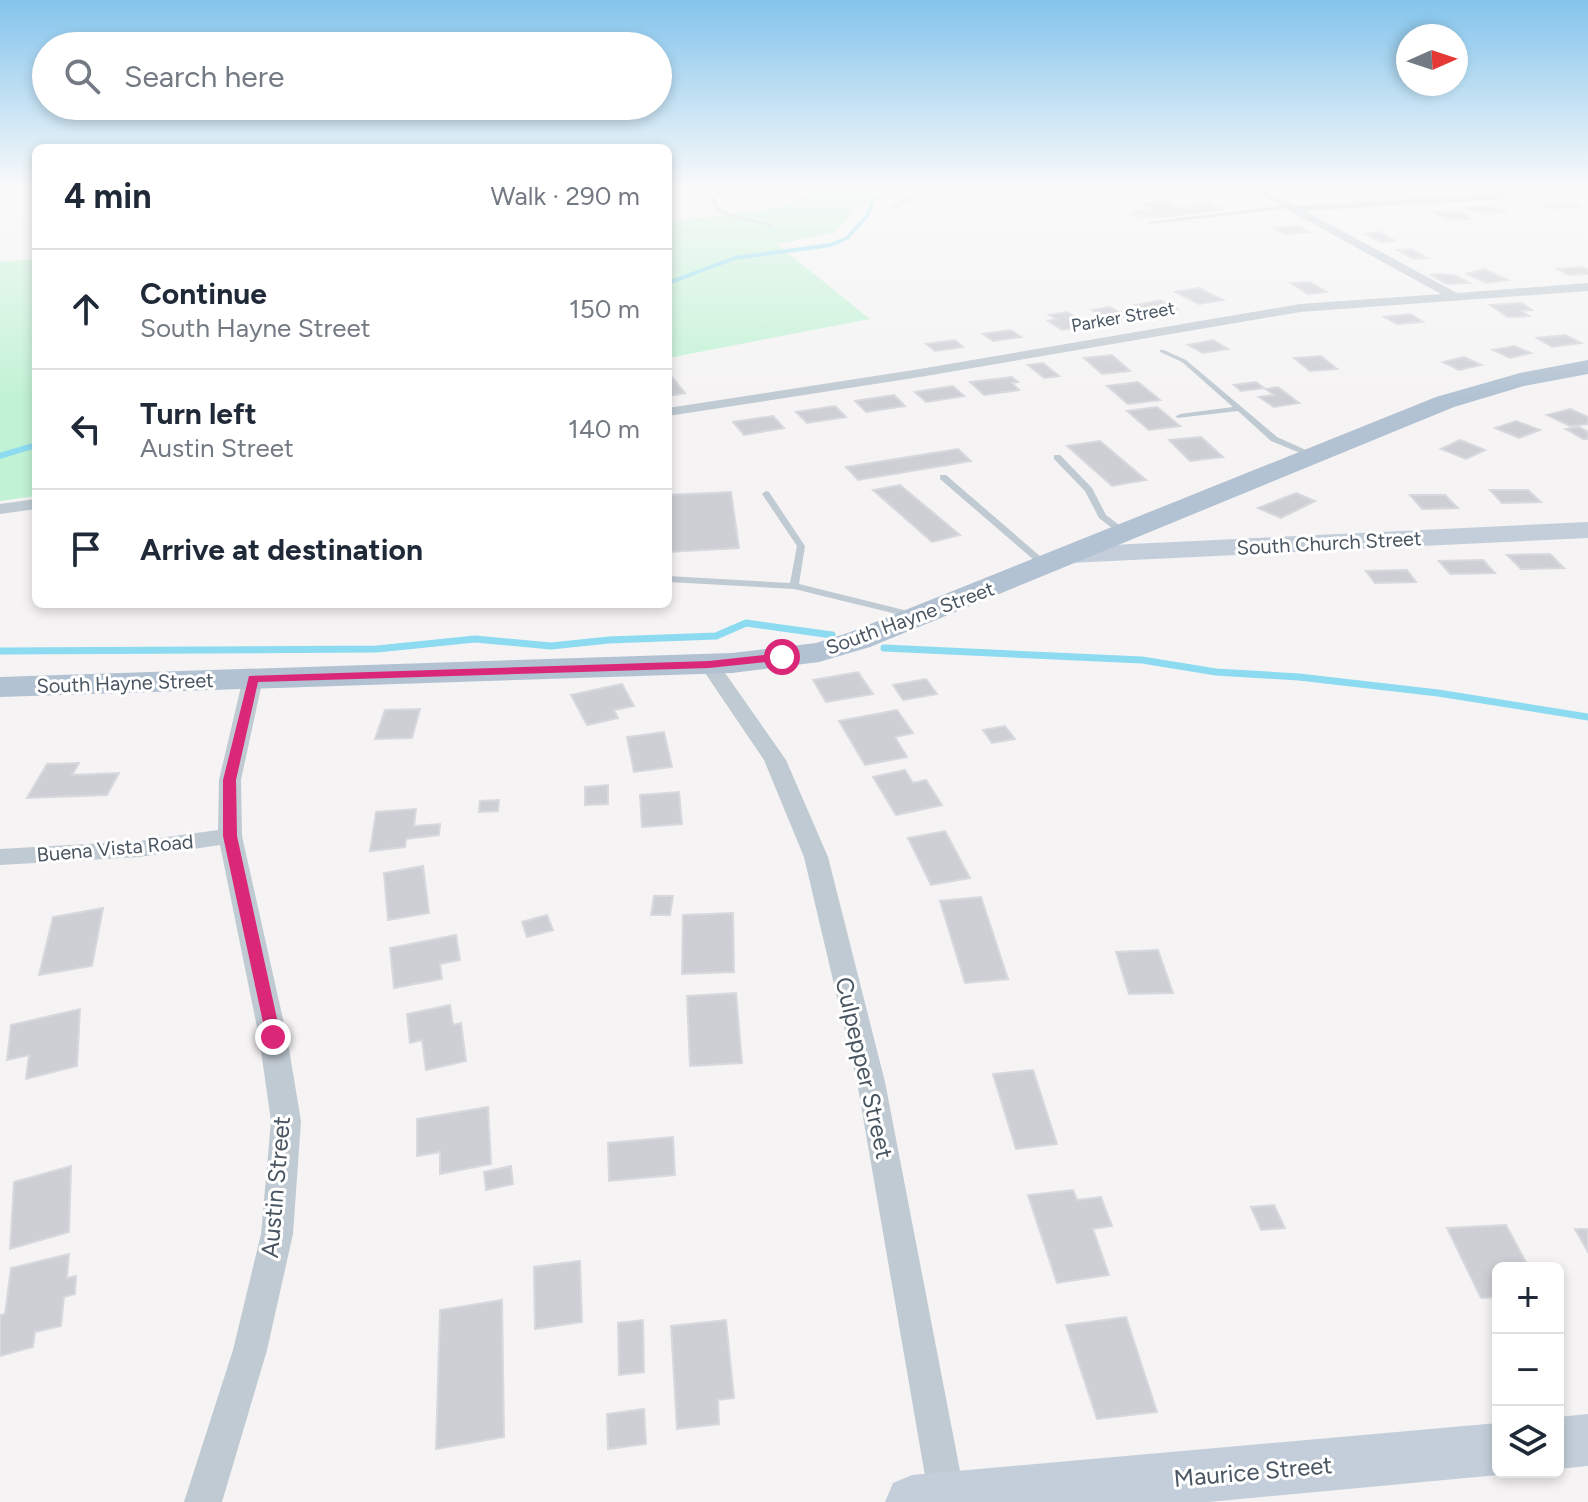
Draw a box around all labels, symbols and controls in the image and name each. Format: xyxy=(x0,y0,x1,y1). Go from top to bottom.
north arrow xyxy=(1396,24,1468,96)
search box xyxy=(32,32,672,120)
icon: search xyxy=(60,54,104,98)
text: Search here xyxy=(124,58,284,95)
text: 4 min xyxy=(64,176,151,217)
text: Walk · 290 m xyxy=(491,180,640,212)
text: Continue xyxy=(140,275,267,312)
icon: ahead xyxy=(64,287,108,331)
text: 150 m xyxy=(569,293,640,325)
street label: Parker Street xyxy=(1069,297,1177,337)
text: South Hayne Street xyxy=(140,312,371,344)
text: Turn left xyxy=(140,395,257,432)
icon: left xyxy=(64,407,108,451)
text: 140 m xyxy=(568,413,640,445)
text: Austin Street xyxy=(140,432,294,464)
street label: South Church Street xyxy=(1236,526,1422,560)
icon: arrive xyxy=(64,527,108,571)
text: Arrive at destination xyxy=(140,531,423,568)
street label: South Hayne Street xyxy=(823,576,997,660)
route start xyxy=(764,639,800,675)
street label: South Hayne Street xyxy=(36,668,214,698)
street label: Buena Vista Road xyxy=(36,829,194,867)
street label: Culpepper Street xyxy=(829,974,900,1162)
route end xyxy=(255,1019,291,1055)
street label: Austin Street xyxy=(255,1115,296,1259)
map controls xyxy=(1492,1262,1564,1478)
button: + xyxy=(1492,1262,1564,1334)
button: − xyxy=(1492,1334,1564,1406)
button: layers xyxy=(1492,1406,1564,1478)
street label: Maurice Street xyxy=(1173,1450,1333,1493)

